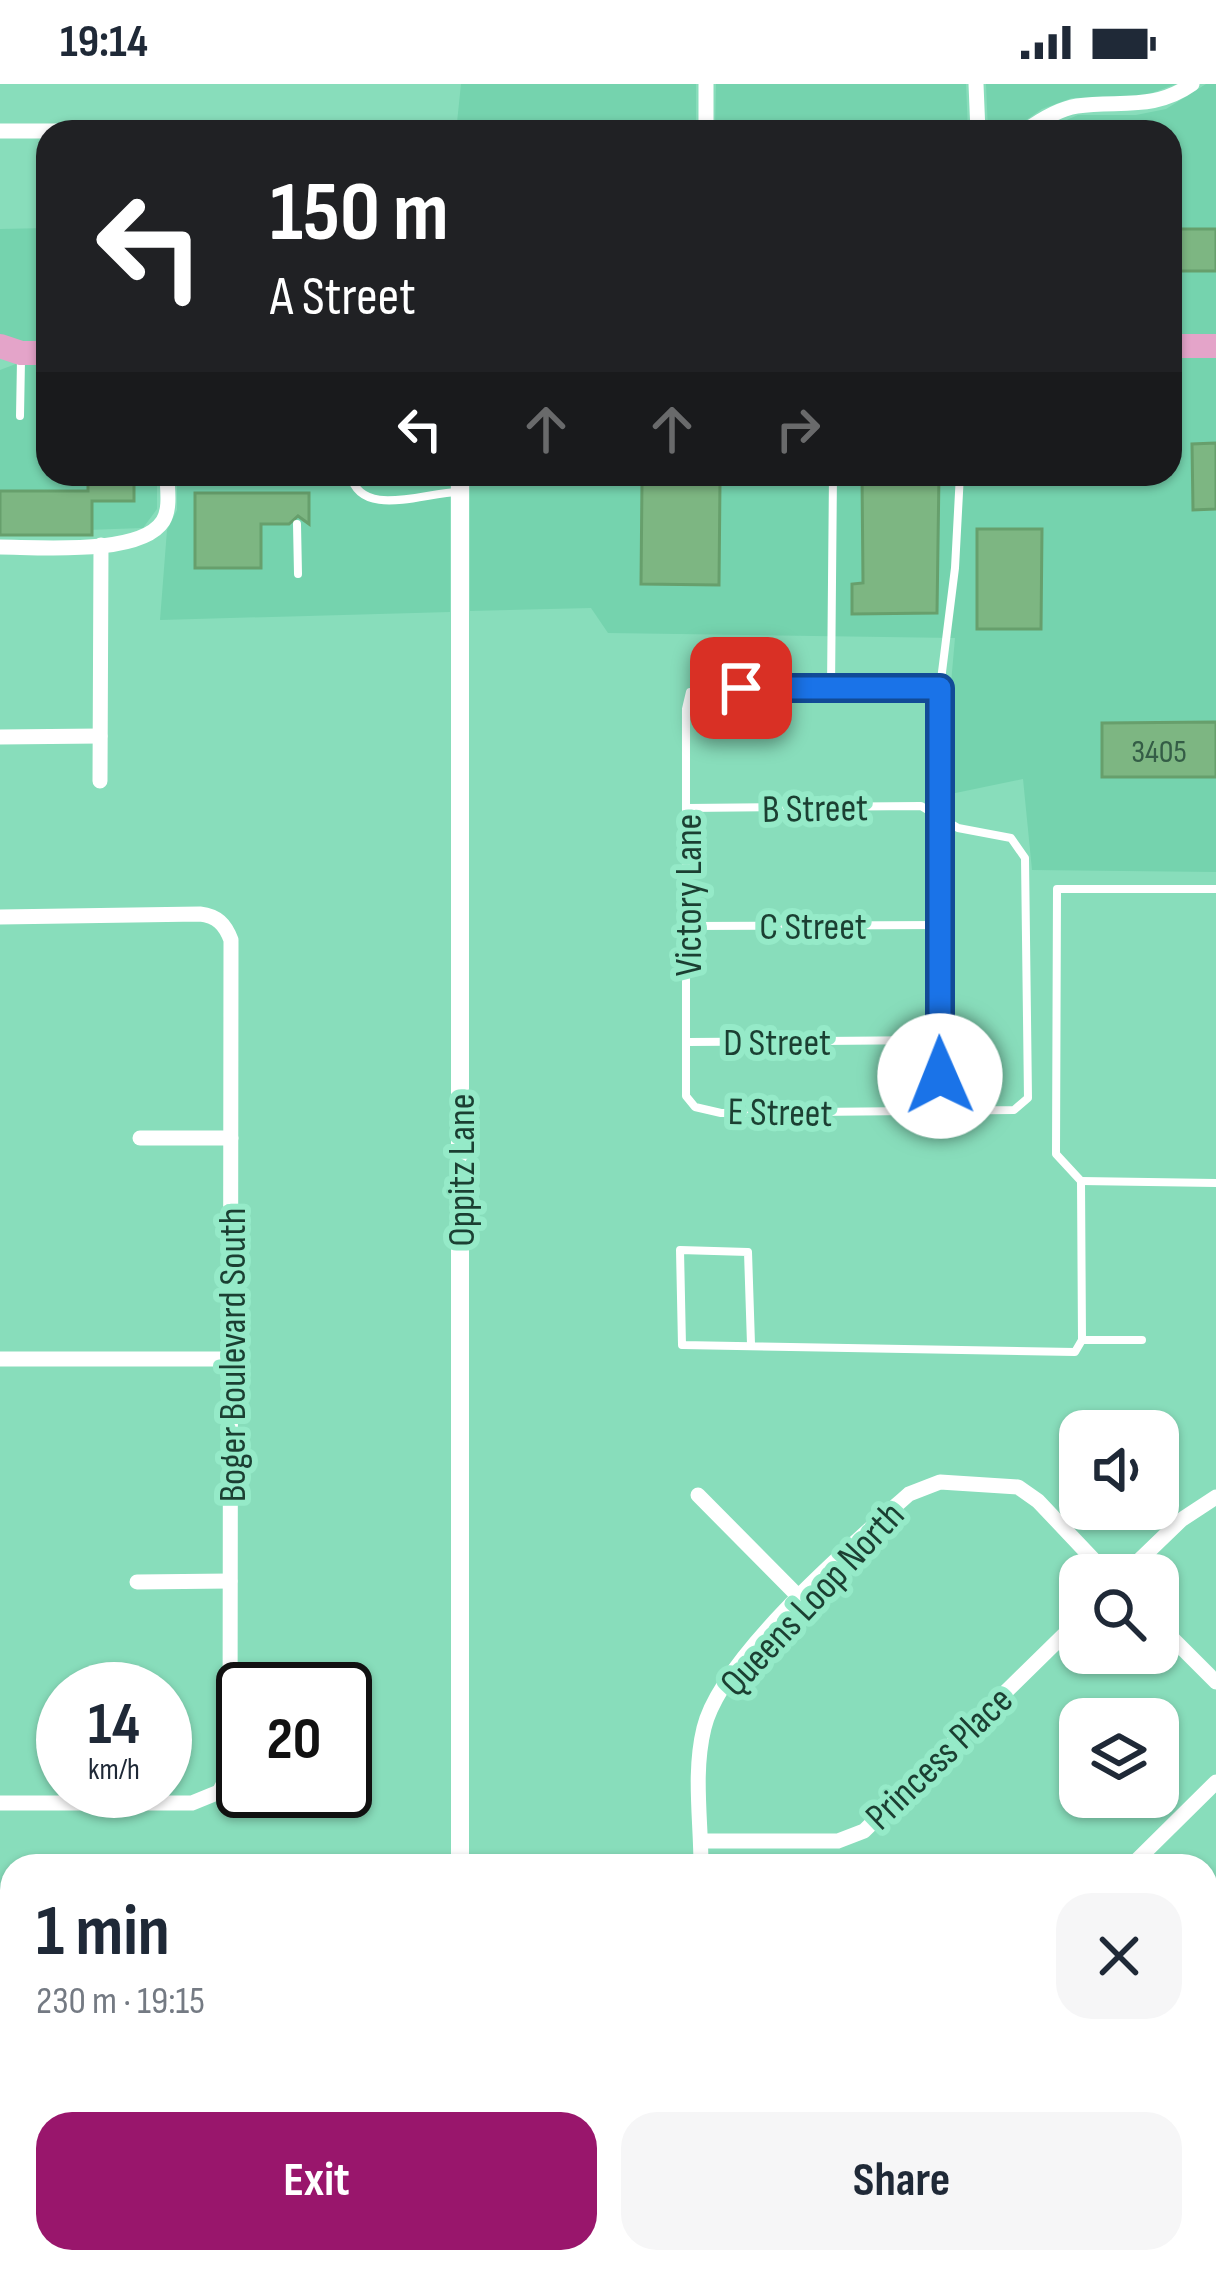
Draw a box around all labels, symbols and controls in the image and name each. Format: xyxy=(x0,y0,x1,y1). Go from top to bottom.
text: 19:14 xyxy=(60,15,148,70)
text: 150 m xyxy=(270,163,449,264)
icon: left xyxy=(72,168,228,324)
text: A Street xyxy=(270,265,416,330)
icon: left xyxy=(387,396,453,462)
icon: ahead xyxy=(513,396,579,462)
icon: ahead xyxy=(639,396,705,462)
icon: right xyxy=(765,396,831,462)
pin xyxy=(690,637,792,739)
icon: arrive xyxy=(708,655,774,721)
house number: 3405 xyxy=(1131,732,1187,772)
street label: B Street xyxy=(762,785,868,834)
street label: Victory Lane xyxy=(666,814,713,976)
street label: C Street xyxy=(759,904,867,951)
position arrow xyxy=(877,1013,1003,1139)
street label: D Street xyxy=(723,1020,831,1067)
street label: E Street xyxy=(727,1089,833,1138)
street label: Oppitz Lane xyxy=(439,1094,486,1246)
street label: Boger Boulevard South xyxy=(210,1208,257,1502)
map controls xyxy=(1059,1410,1179,1818)
button: sound xyxy=(1059,1410,1179,1530)
street label: Queens Loop North xyxy=(711,1493,915,1707)
button: search xyxy=(1059,1554,1179,1674)
speed limit sign: 20 xyxy=(216,1662,372,1818)
street label: Princess Place xyxy=(856,1677,1023,1840)
text: 14 xyxy=(88,1689,140,1761)
button: layers xyxy=(1059,1698,1179,1818)
text: km/h xyxy=(88,1752,140,1788)
text: 1 min xyxy=(36,1889,170,1976)
button: close xyxy=(1056,1893,1182,2019)
text: 230 m · 19:15 xyxy=(36,1978,205,2025)
button: Exit xyxy=(36,2112,597,2250)
button: Share xyxy=(621,2112,1182,2250)

